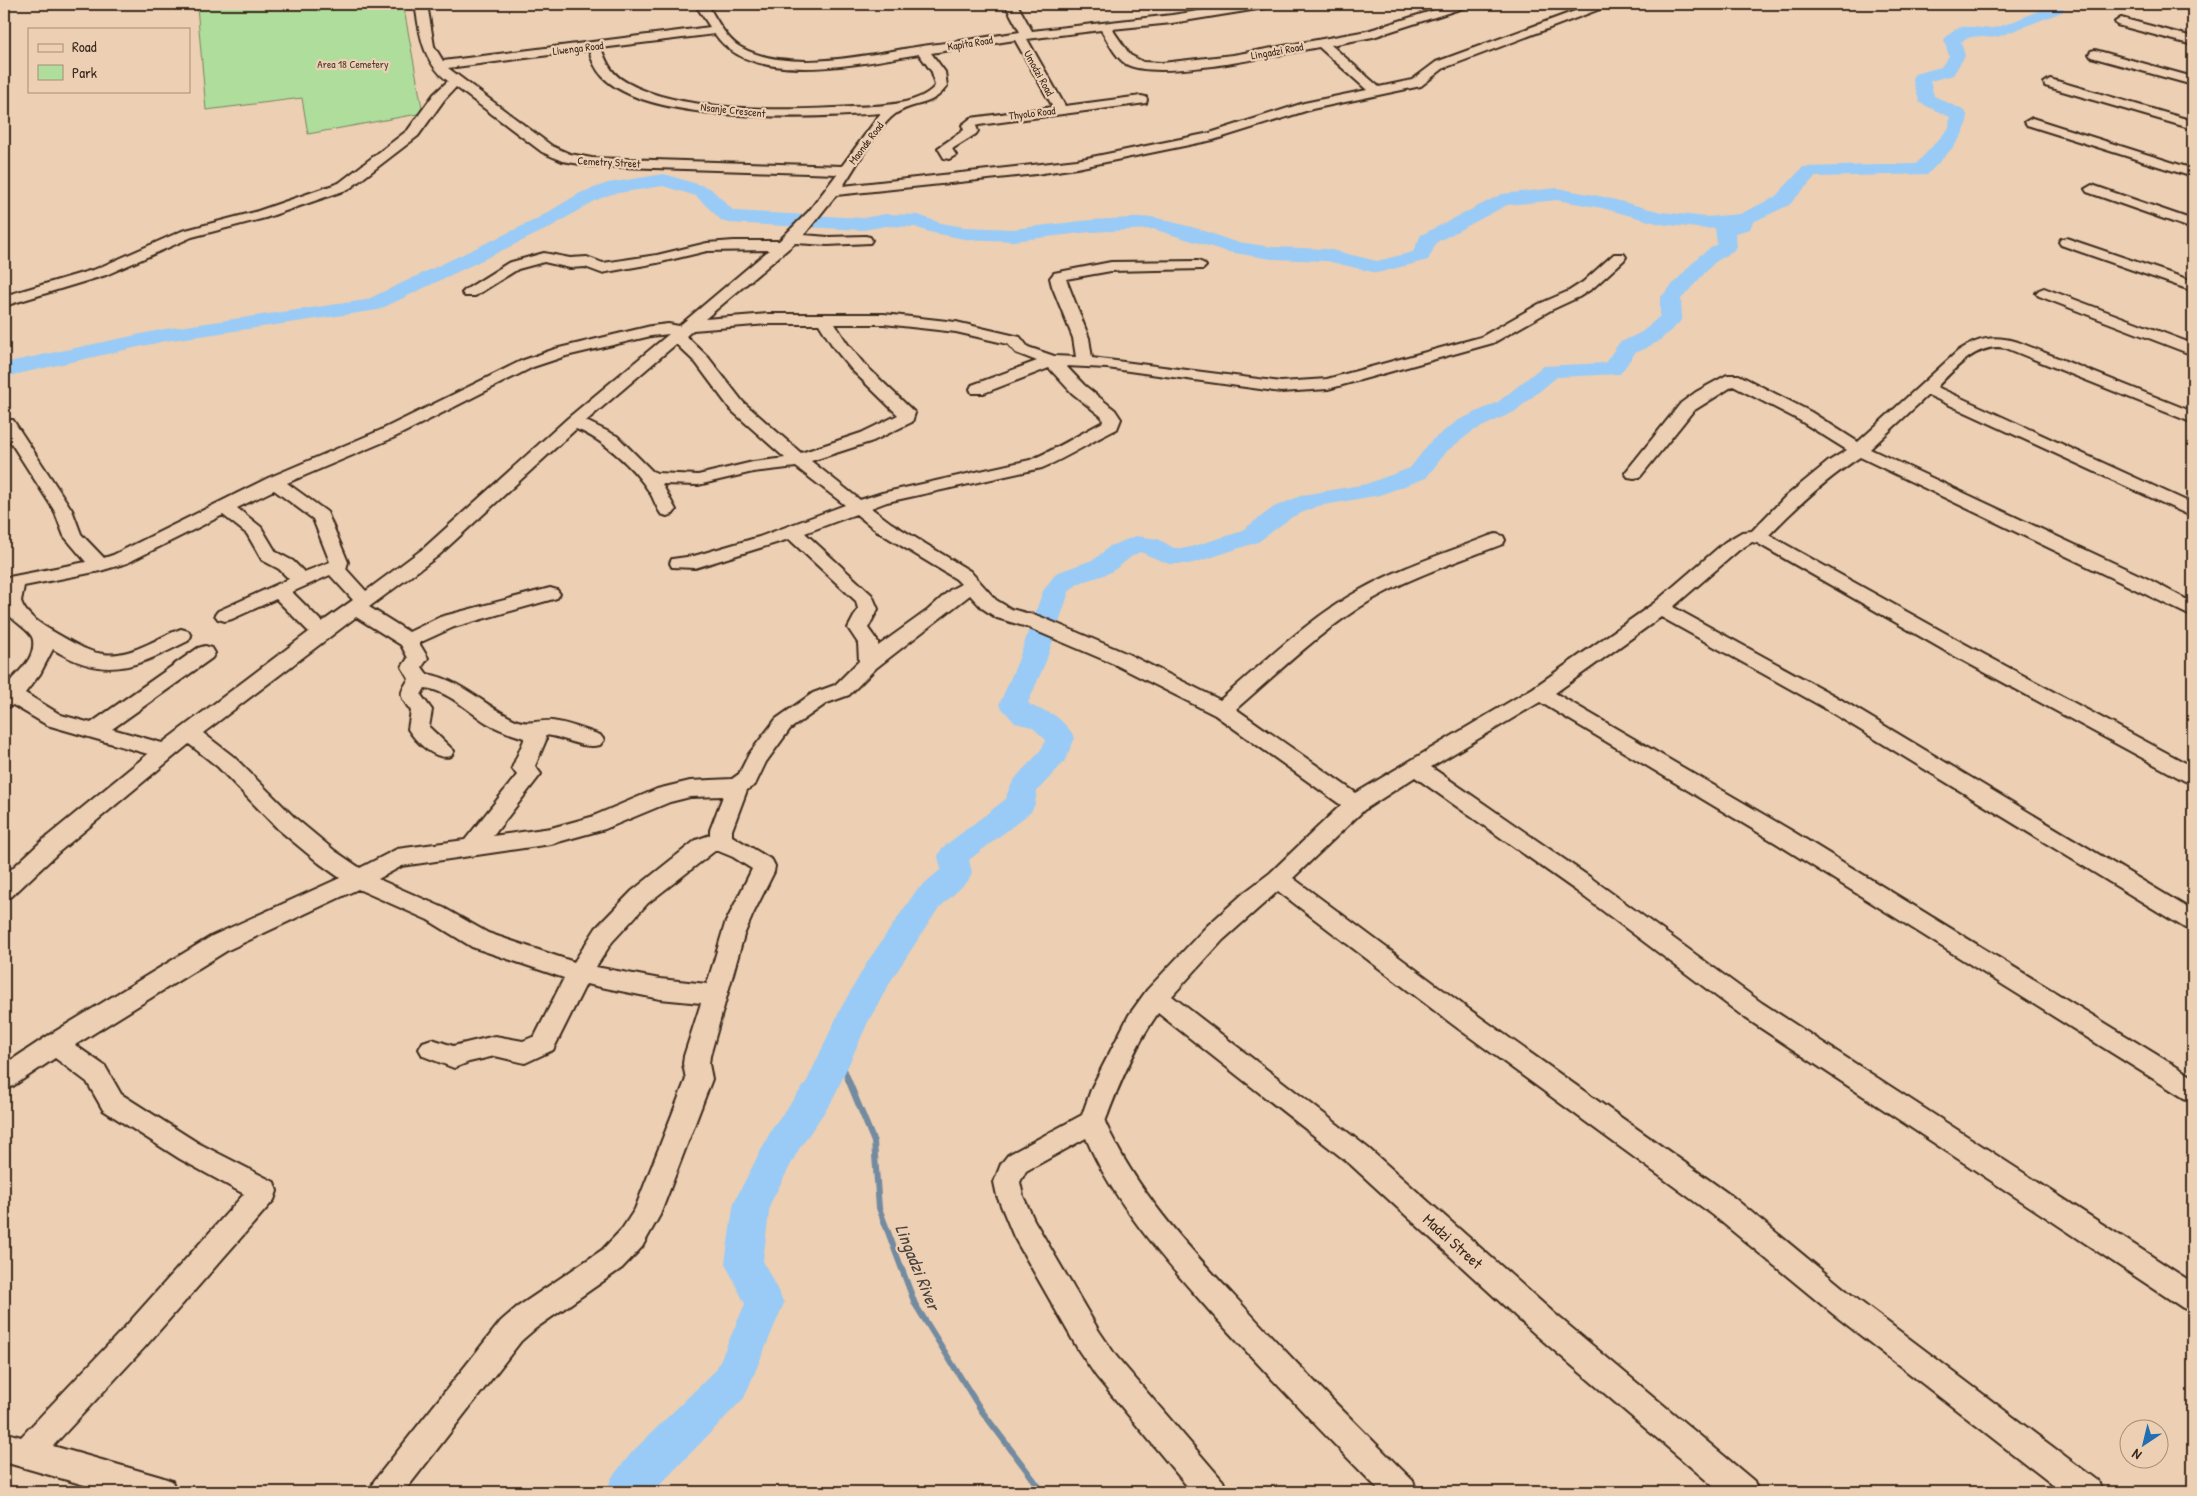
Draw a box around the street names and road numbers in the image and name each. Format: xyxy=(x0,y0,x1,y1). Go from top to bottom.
street label: Kapita Road xyxy=(946,32,994,54)
street label: Liwenga Road xyxy=(552,38,605,58)
street label: Lingadzi Road xyxy=(1250,39,1305,62)
street label: Umodzi Road xyxy=(1021,48,1058,99)
street label: Nsanje Crescent xyxy=(700,100,766,120)
street label: Thyolo Road xyxy=(1008,103,1057,123)
street label: Maonde Road xyxy=(846,118,887,167)
street label: Cemetry Street xyxy=(577,153,641,171)
street label: Madzi Street xyxy=(1418,1208,1488,1274)

